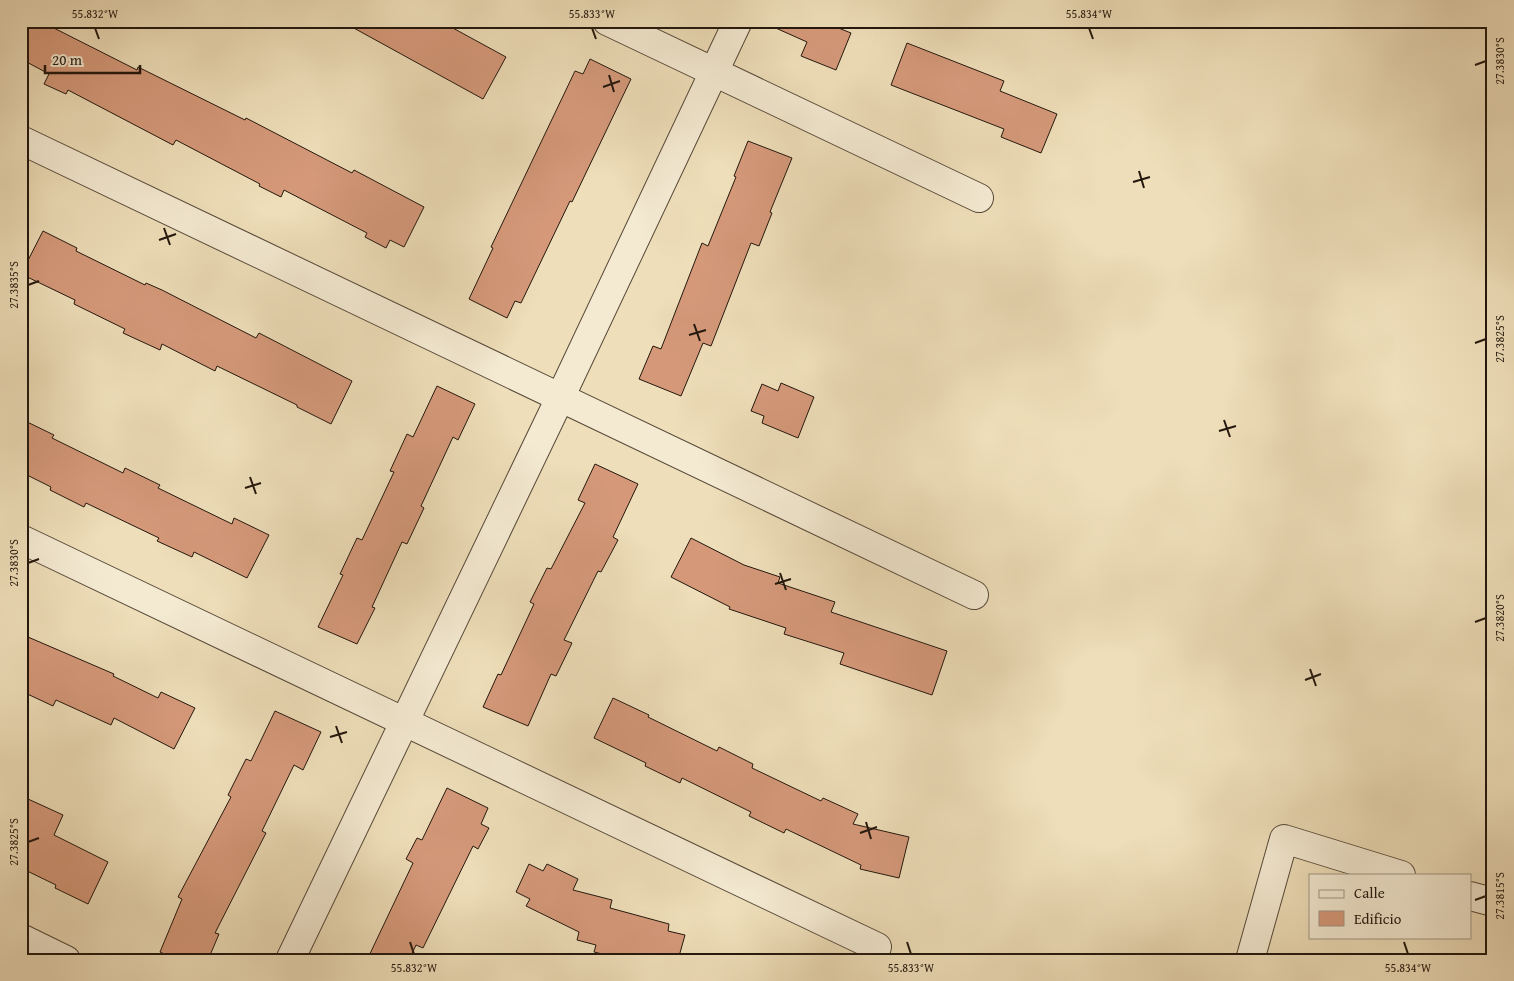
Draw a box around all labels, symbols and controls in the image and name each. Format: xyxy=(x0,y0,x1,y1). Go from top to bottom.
text: 55.832°W xyxy=(72,5,119,22)
text: 55.833°W xyxy=(569,5,616,22)
text: 55.834°W xyxy=(1066,5,1113,22)
text: 27.3830°S xyxy=(1491,37,1508,85)
scale bar xyxy=(45,42,140,74)
text: 20 m xyxy=(52,49,83,70)
text: 27.3835°S xyxy=(5,261,22,309)
text: 27.3825°S xyxy=(1491,315,1508,363)
text: 27.3830°S xyxy=(5,539,22,587)
text: 27.3820°S xyxy=(1491,594,1508,642)
text: 27.3825°S xyxy=(5,818,22,866)
text: 27.3815°S xyxy=(1491,872,1508,920)
legend xyxy=(1309,874,1472,938)
text: Calle xyxy=(1354,882,1385,903)
text: Edificio xyxy=(1354,908,1402,929)
text: 55.832°W xyxy=(391,959,438,976)
text: 55.833°W xyxy=(888,959,935,976)
text: 55.834°W xyxy=(1385,959,1432,976)

